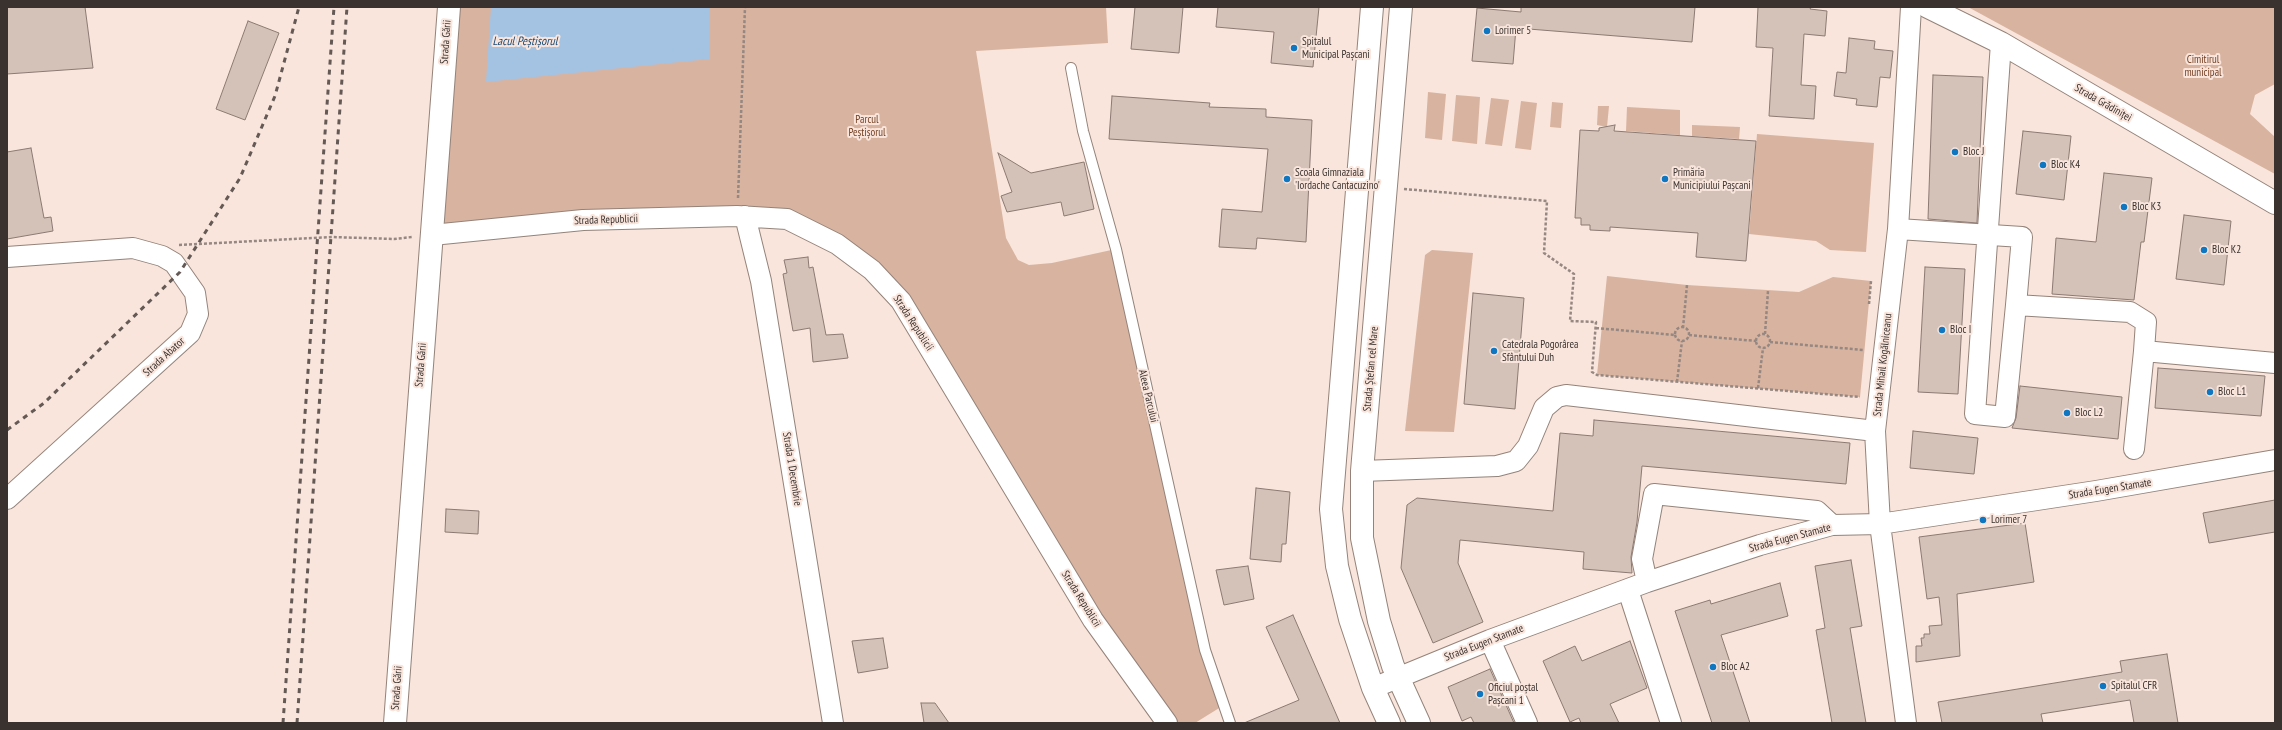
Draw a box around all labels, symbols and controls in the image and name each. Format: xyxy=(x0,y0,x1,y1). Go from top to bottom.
street label: Strada Gării xyxy=(438,19,454,65)
place label: Lorimer 5 xyxy=(1495,24,1531,38)
marker: Lorimer 5 xyxy=(1482,26,1492,36)
water label: Lacul Peștișorul xyxy=(493,35,557,49)
place label: Spitalul Municipal Pașcani xyxy=(1302,35,1370,61)
marker: Spitalul Municipal Pașcani xyxy=(1289,43,1299,53)
park label: Cimitirul municipal xyxy=(2184,53,2222,79)
street label: Strada Grădiniței xyxy=(2072,81,2134,125)
park label: Parcul Peștișorul xyxy=(848,113,886,139)
place label: Bloc J xyxy=(1963,145,1984,159)
marker: Bloc J xyxy=(1950,147,1960,157)
place label: Bloc K4 xyxy=(2051,158,2080,172)
marker: Bloc K4 xyxy=(2038,160,2048,170)
place label: Scoala Gimnaziala 'Iordache Cantacuzino' xyxy=(1295,166,1380,192)
place label: Primăria Municipiului Pașcani xyxy=(1673,166,1751,192)
marker: Scoala Gimnaziala 'Iordache Cantacuzino' xyxy=(1282,174,1292,184)
marker: Primăria Municipiului Pașcani xyxy=(1660,174,1670,184)
place label: Bloc K3 xyxy=(2132,200,2161,214)
marker: Bloc K3 xyxy=(2119,202,2129,212)
street label: Strada Republicii xyxy=(574,212,638,228)
place label: Bloc K2 xyxy=(2212,243,2241,257)
marker: Bloc K2 xyxy=(2199,245,2209,255)
street label: Strada Republicii xyxy=(890,293,936,353)
street label: Strada Mihail Kogălniceanu xyxy=(1871,313,1895,417)
place label: Bloc I xyxy=(1950,323,1971,337)
marker: Bloc I xyxy=(1937,325,1947,335)
street label: Strada Ștefan cel Mare xyxy=(1361,326,1381,412)
street label: Strada Abator xyxy=(140,335,188,379)
place label: Catedrala Pogorârea Sfântului Duh xyxy=(1502,338,1579,364)
street label: Strada Gării xyxy=(412,342,430,388)
marker: Catedrala Pogorârea Sfântului Duh xyxy=(1489,346,1499,356)
street label: Aleea Parcului xyxy=(1135,368,1161,424)
place label: Bloc L1 xyxy=(2218,385,2246,399)
marker: Bloc L1 xyxy=(2205,387,2215,397)
place label: Bloc L2 xyxy=(2075,406,2103,420)
marker: Bloc L2 xyxy=(2062,408,2072,418)
street label: Strada 1 Decembrie xyxy=(780,431,804,507)
street label: Strada Eugen Stamate xyxy=(2068,476,2152,502)
place label: Lorimer 7 xyxy=(1991,513,2027,527)
marker: Lorimer 7 xyxy=(1978,515,1988,525)
street label: Strada Eugen Stamate xyxy=(1748,521,1832,555)
street label: Strada Republicii xyxy=(1058,568,1104,630)
street label: Strada Eugen Stamate xyxy=(1443,622,1525,664)
place label: Bloc A2 xyxy=(1721,660,1750,674)
marker: Bloc A2 xyxy=(1708,662,1718,672)
street label: Strada Gării xyxy=(389,665,405,711)
place label: Spitalul CFR xyxy=(2111,679,2157,693)
place label: Oficiul poștal Pașcani 1 xyxy=(1488,681,1538,707)
marker: Spitalul CFR xyxy=(2098,681,2108,691)
marker: Oficiul poștal Pașcani 1 xyxy=(1475,689,1485,699)

